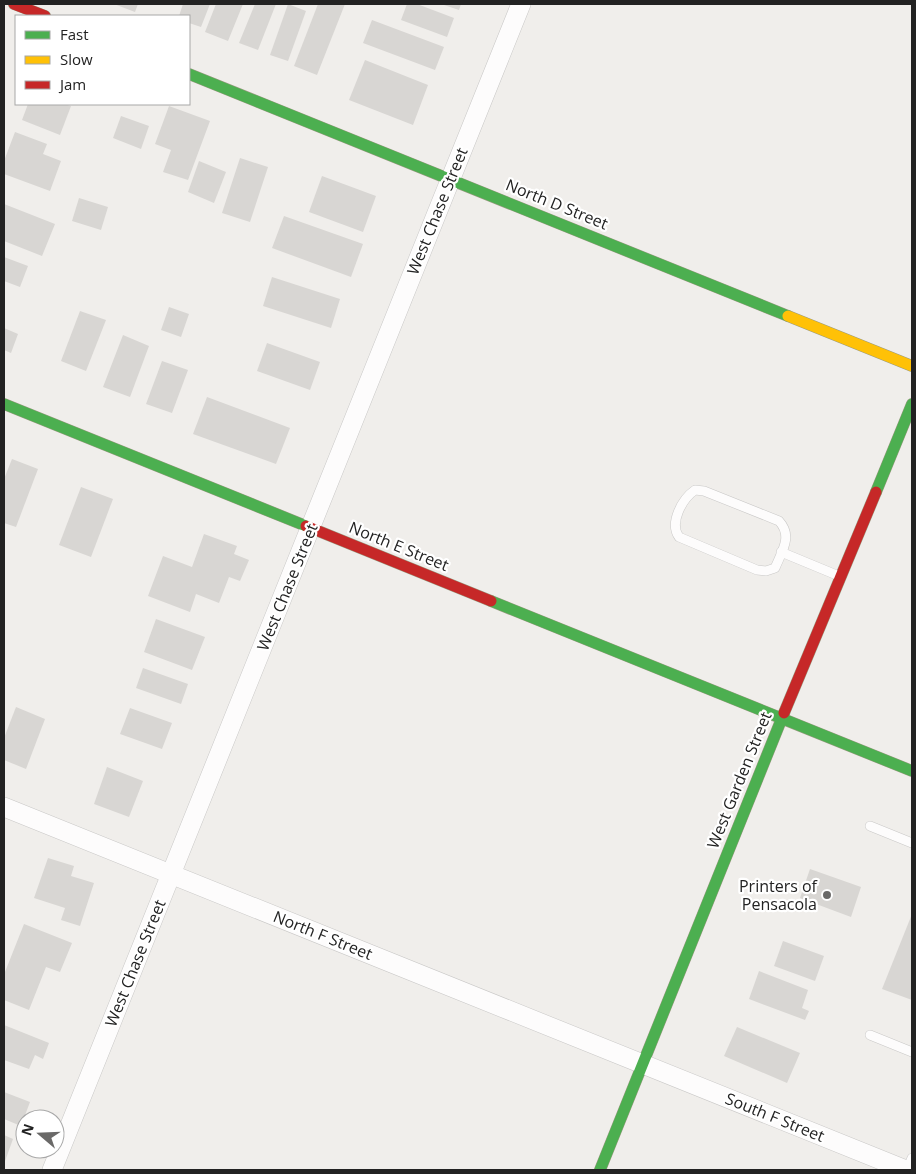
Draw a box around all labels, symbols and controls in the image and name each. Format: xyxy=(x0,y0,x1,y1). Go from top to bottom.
legend xyxy=(15,15,190,105)
text: Fast xyxy=(60,24,89,44)
text: Slow xyxy=(60,49,93,69)
text: Jam xyxy=(58,74,86,94)
street label: West Chase Street xyxy=(401,144,473,278)
street label: North D Street xyxy=(503,174,612,235)
street label: North E Street xyxy=(346,516,452,576)
street label: West Chase Street xyxy=(251,520,323,654)
street label: West Garden Street xyxy=(702,708,777,852)
place label: Printers of Pensacola xyxy=(739,875,819,915)
marker: Printers of Pensacola xyxy=(821,889,833,901)
street label: West Chase Street xyxy=(99,896,171,1030)
street label: North F Street xyxy=(270,905,376,965)
street label: South F Street xyxy=(722,1087,828,1147)
north arrow xyxy=(15,1109,65,1159)
text: N xyxy=(16,1121,38,1138)

